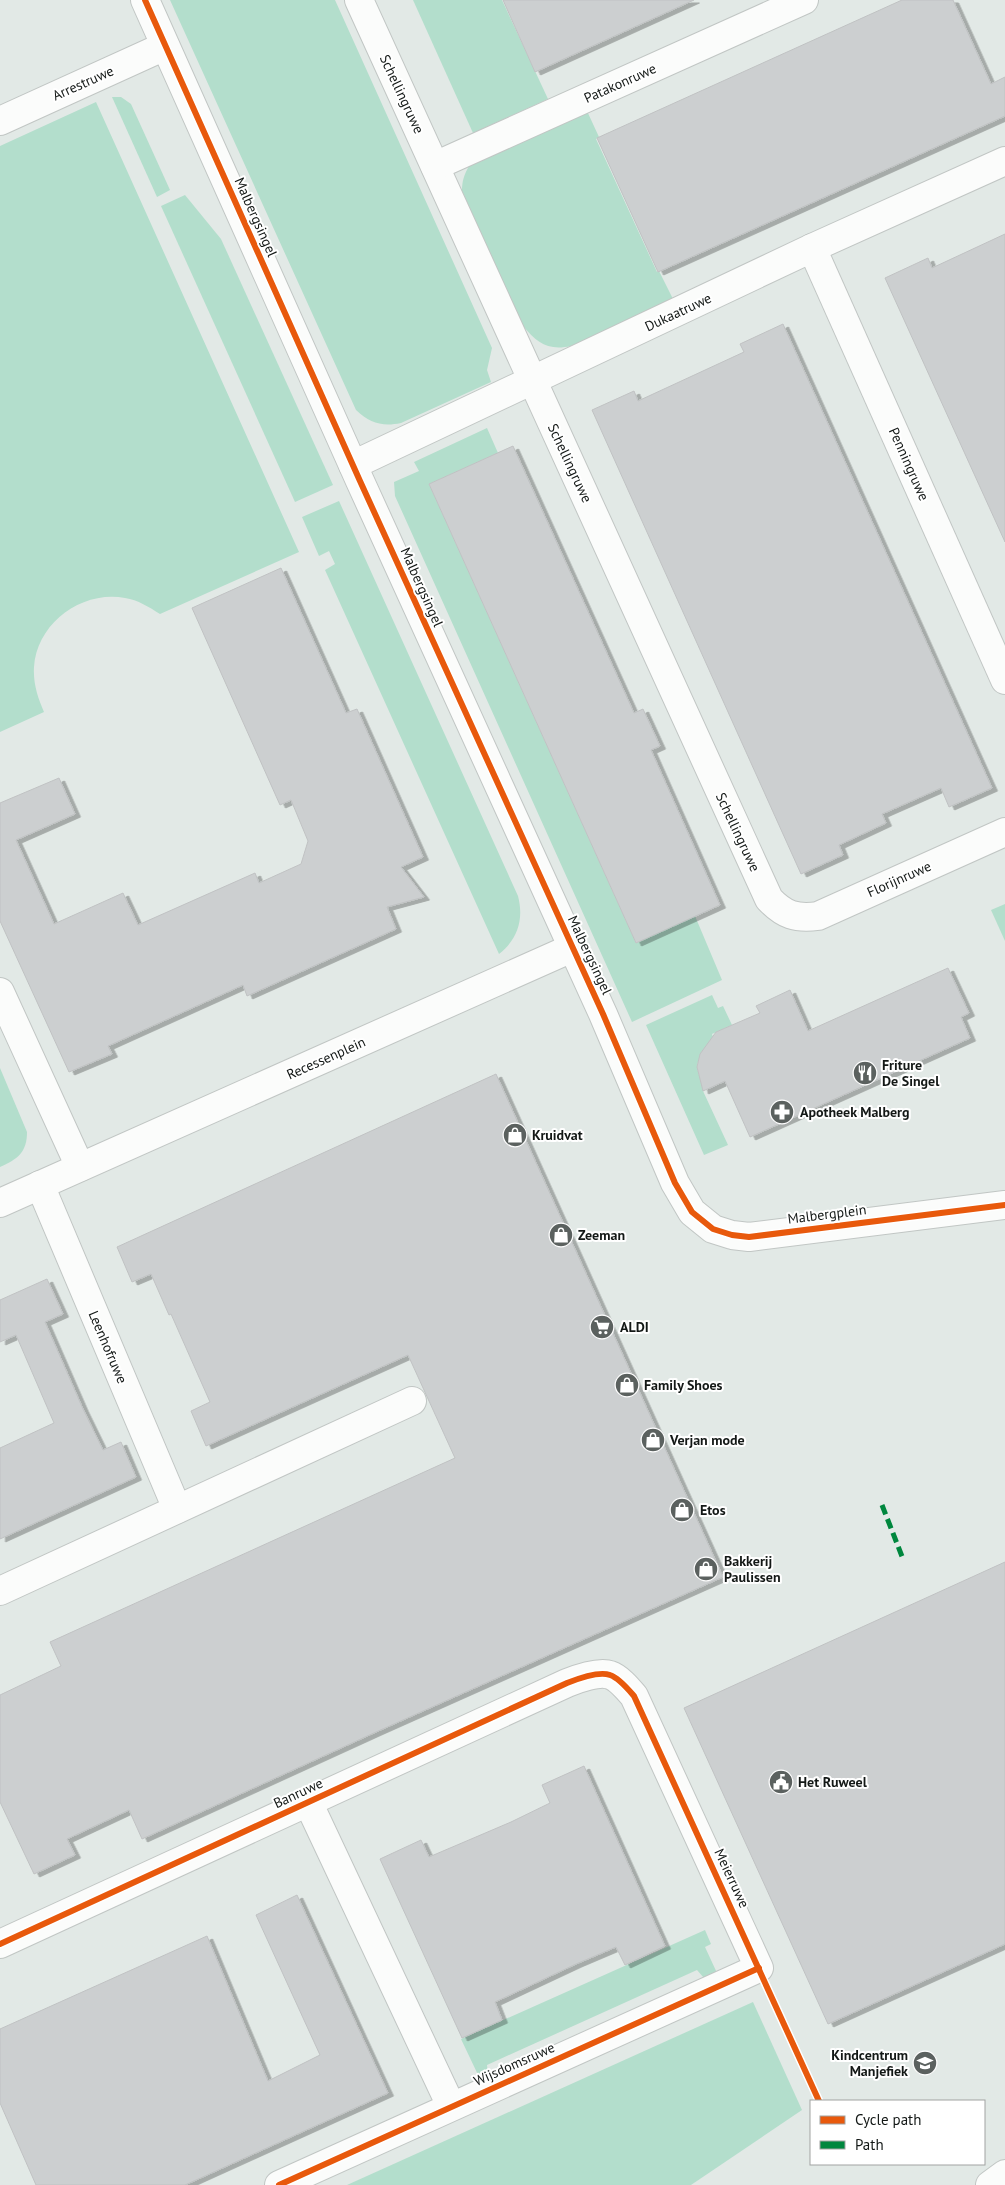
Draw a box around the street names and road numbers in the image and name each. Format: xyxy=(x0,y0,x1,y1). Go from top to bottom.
street label: Schellingruwe xyxy=(376,52,428,136)
street label: Patakonruwe xyxy=(581,59,659,107)
street label: Arrestruwe xyxy=(50,62,116,104)
street label: Malbergsingel xyxy=(230,174,282,260)
street label: Dukaatruwe xyxy=(642,289,714,335)
street label: Schellingruwe xyxy=(544,421,596,505)
street label: Penningruwe xyxy=(885,425,933,503)
street label: Malbergsingel xyxy=(396,544,448,630)
street label: Schellingruwe xyxy=(712,790,764,874)
street label: Florijnruwe xyxy=(864,857,934,901)
street label: Malbergsingel xyxy=(564,913,616,997)
street label: Recessenplein xyxy=(284,1033,368,1083)
street label: Malbergplein xyxy=(787,1200,867,1228)
street label: Leenhofruwe xyxy=(85,1308,131,1386)
street label: Banruwe xyxy=(270,1774,326,1812)
street label: Meierruwe xyxy=(710,1845,754,1911)
street label: Wijsdomsruwe xyxy=(471,2038,557,2090)

